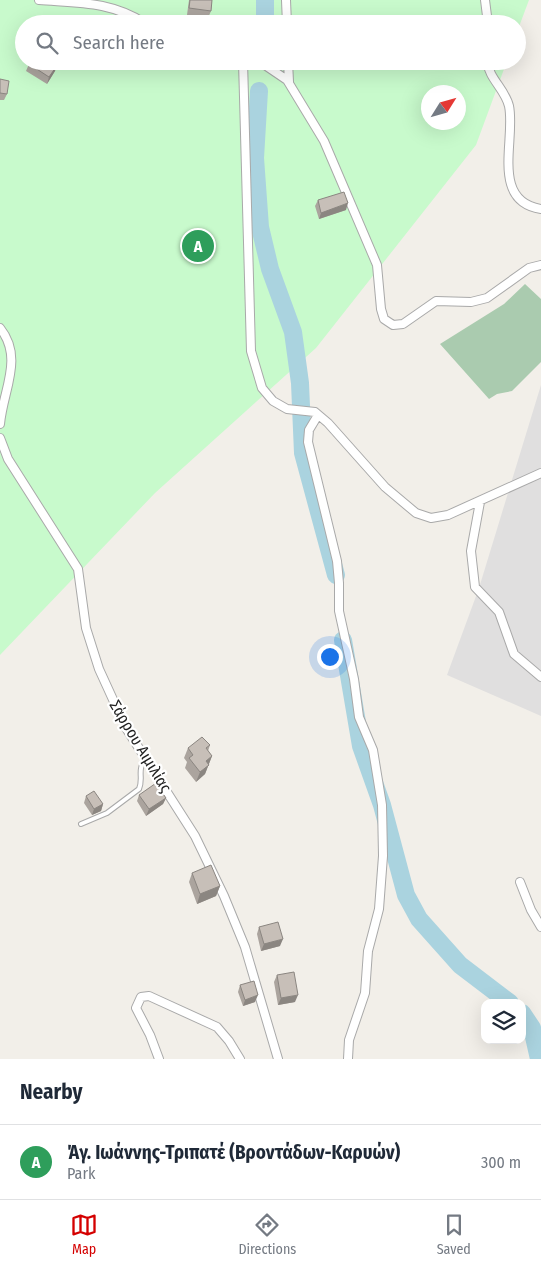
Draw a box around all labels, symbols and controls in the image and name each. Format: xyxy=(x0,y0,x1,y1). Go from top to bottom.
search box xyxy=(15,15,526,70)
icon: search xyxy=(33,29,61,57)
text: Search here xyxy=(73,31,165,54)
north arrow xyxy=(421,85,466,130)
pin: A xyxy=(182,227,214,265)
your location xyxy=(317,644,343,670)
street label: Σάρρου Αιμιλίας xyxy=(106,697,176,796)
map controls xyxy=(481,999,526,1044)
button: layers xyxy=(481,999,526,1044)
text: Nearby xyxy=(20,1079,82,1105)
text: Άγ. Ιωάννης-Τριπατέ (Βροντάδων-Καρυών) xyxy=(67,1141,400,1164)
text: A xyxy=(32,1153,40,1172)
text: 300 m xyxy=(481,1153,521,1172)
text: Park xyxy=(67,1164,95,1183)
tab: Map xyxy=(70,1211,98,1258)
tab: Directions xyxy=(238,1211,296,1258)
tab: Saved xyxy=(437,1211,471,1258)

